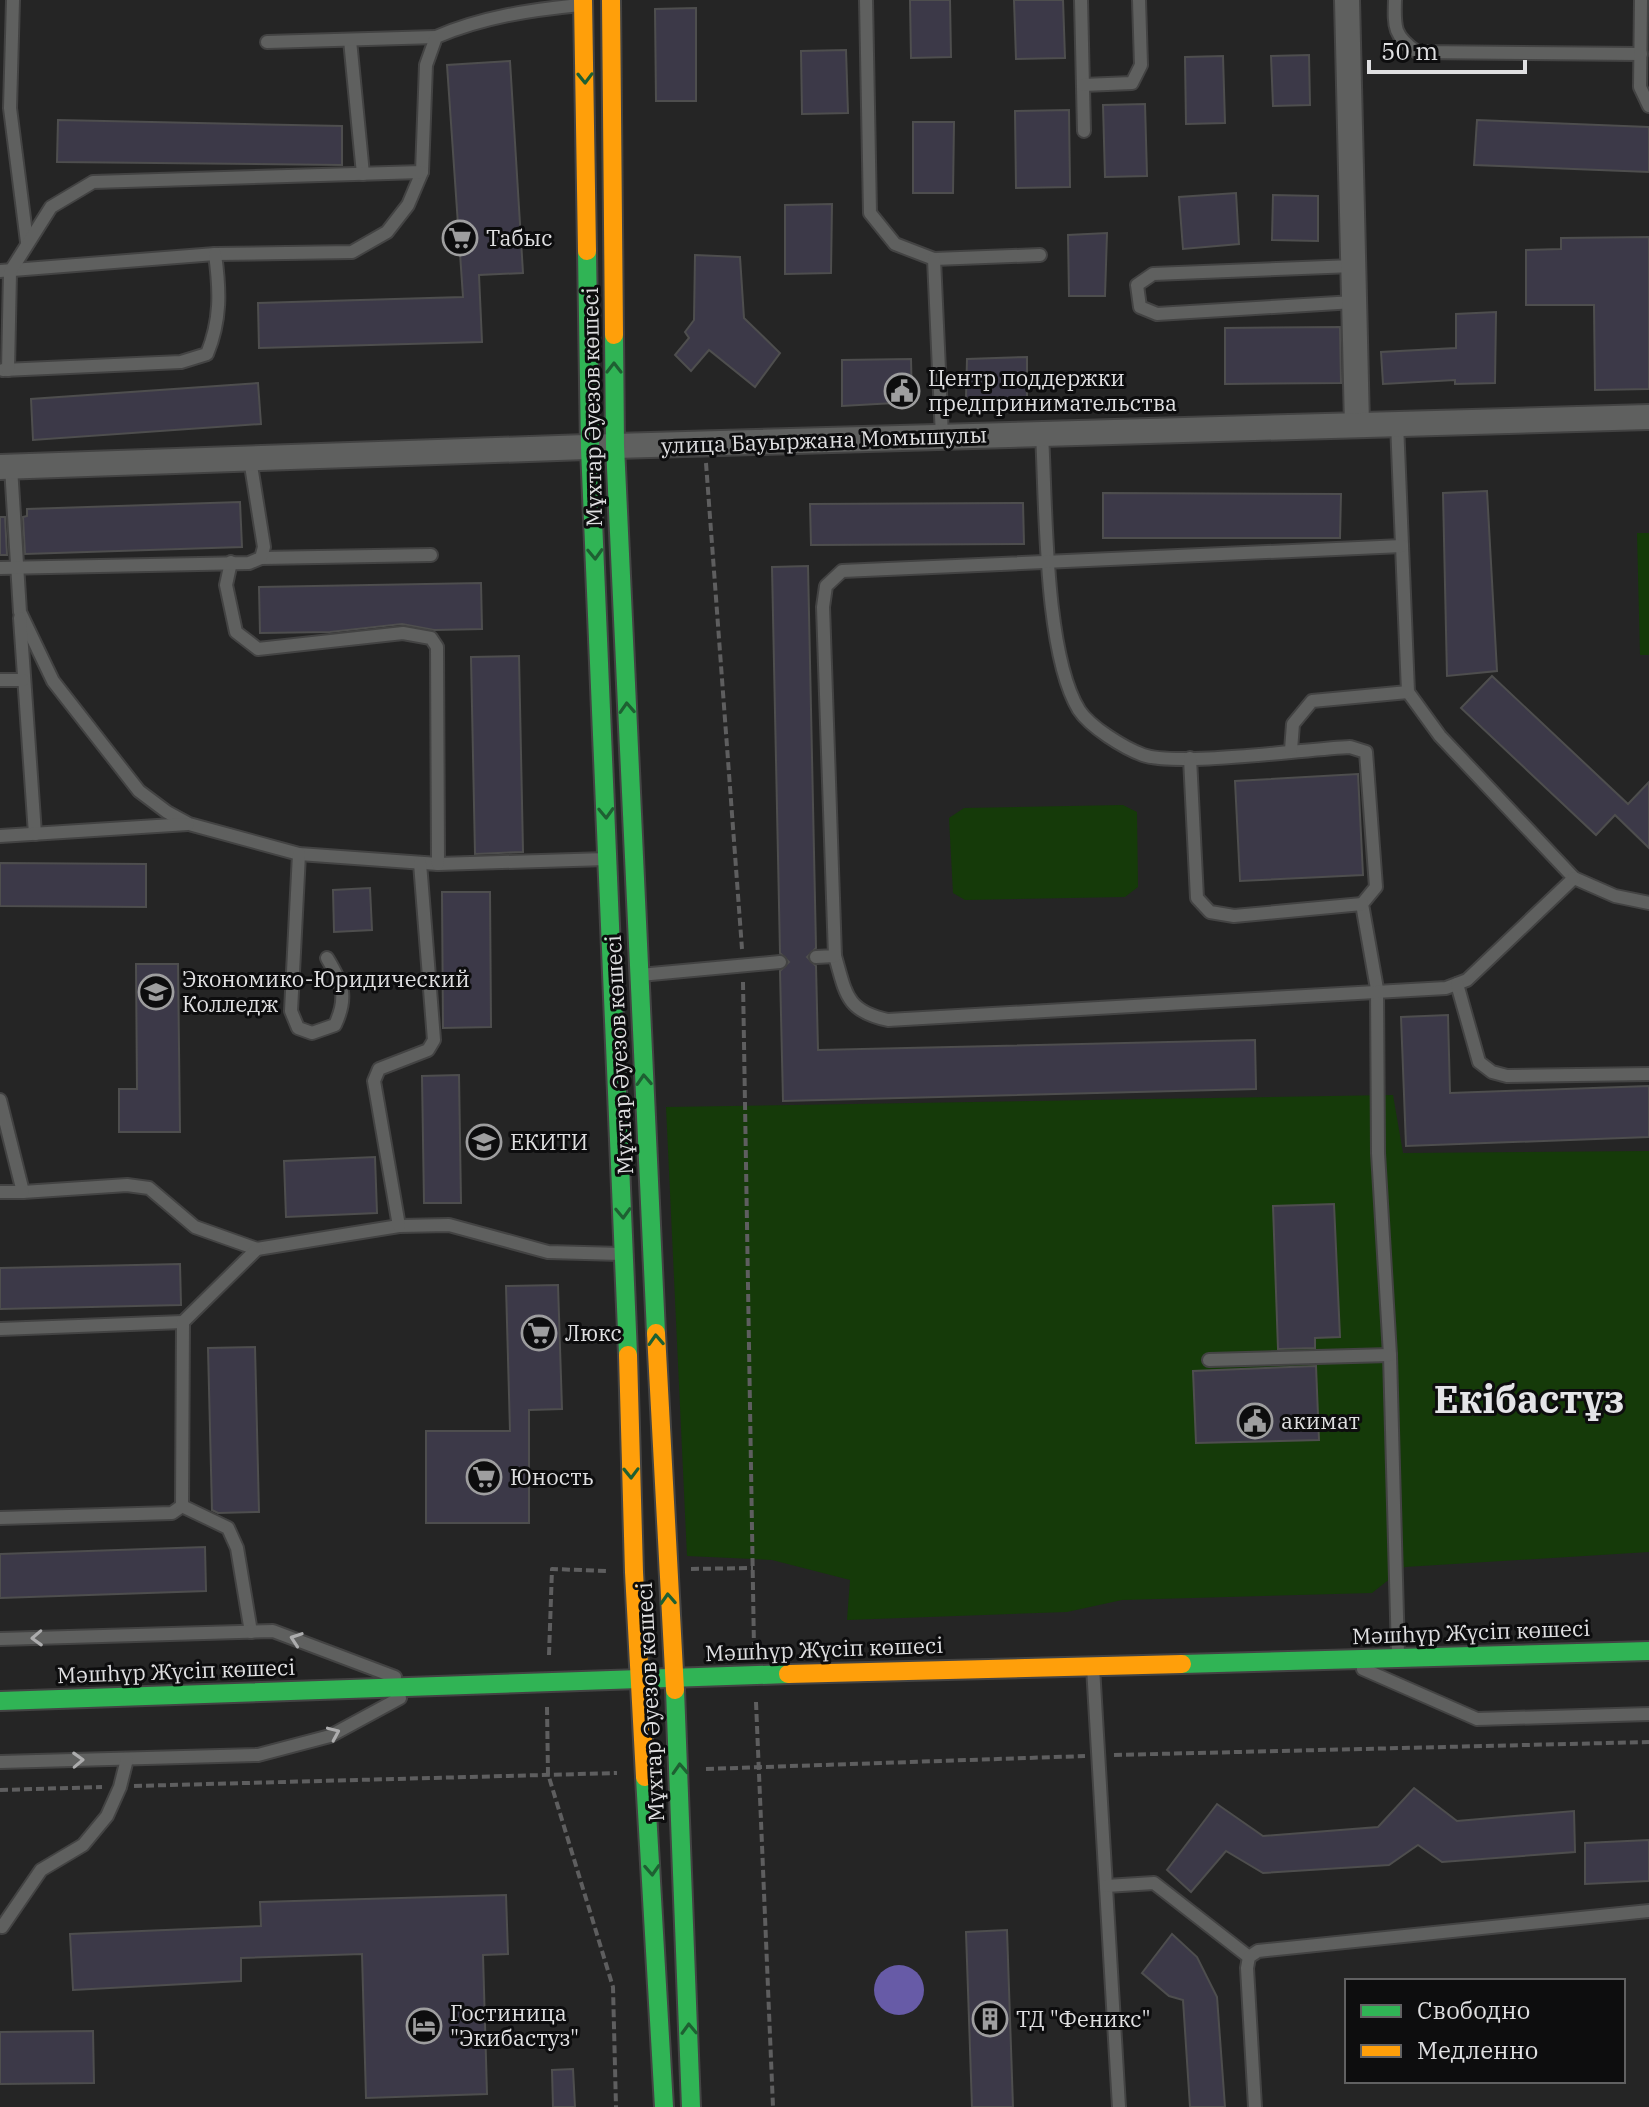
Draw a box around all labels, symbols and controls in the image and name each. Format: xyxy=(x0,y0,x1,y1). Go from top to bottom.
scale bar xyxy=(1369,24,1525,74)
text: 50 m xyxy=(1381,35,1438,67)
one-way arrow xyxy=(576,72,593,85)
supermarket icon: Табыс xyxy=(441,219,479,257)
place label: Табыс xyxy=(486,223,553,252)
street label: Мұхтар Әуезов көшесі xyxy=(575,287,608,527)
one-way arrow xyxy=(605,361,623,374)
place label: Центр поддержки предпринимательства xyxy=(928,363,1177,417)
public building icon: Центр поддержки предпринимательства xyxy=(883,372,921,410)
street label: улица Бауыржана Момышулы xyxy=(660,419,988,460)
one-way arrow xyxy=(586,548,603,561)
one-way arrow xyxy=(619,701,636,714)
one-way arrow xyxy=(597,807,614,820)
street label: Мұхтар Әуезов көшесі xyxy=(598,934,639,1176)
place label: Экономико-Юридический Колледж xyxy=(182,964,470,1018)
school or university icon: Экономико-Юридический Колледж xyxy=(137,973,175,1011)
one-way arrow xyxy=(636,1073,653,1086)
school or university icon: ЕКИТИ xyxy=(465,1123,503,1161)
place label: ЕКИТИ xyxy=(510,1127,588,1156)
one-way arrow xyxy=(615,1207,632,1220)
supermarket icon: Люкс xyxy=(520,1314,558,1352)
place label: Люкс xyxy=(565,1318,622,1347)
one-way arrow xyxy=(648,1333,665,1346)
district label: Екібастұз xyxy=(1434,1374,1624,1423)
public building icon: акимат xyxy=(1236,1402,1274,1440)
place label: акимат xyxy=(1281,1406,1360,1435)
supermarket icon: Юность xyxy=(465,1458,503,1496)
place label: Юность xyxy=(510,1462,594,1491)
one-way arrow xyxy=(623,1467,640,1480)
street label: Мұхтар Әуезов көшесі xyxy=(629,1581,670,1823)
one-way arrow xyxy=(660,1593,677,1606)
street label: Мәшһүр Жүсіп көшесі xyxy=(1351,1613,1591,1650)
one-way arrow xyxy=(30,1629,43,1646)
street label: Мәшһүр Жүсіп көшесі xyxy=(704,1630,944,1667)
one-way arrow xyxy=(289,1632,303,1648)
street label: Мәшһүр Жүсіп көшесі xyxy=(56,1652,296,1689)
one-way arrow xyxy=(326,1726,341,1742)
one-way arrow xyxy=(72,1752,85,1769)
one-way arrow xyxy=(672,1762,689,1775)
one-way arrow xyxy=(643,1864,660,1877)
legend xyxy=(1345,1979,1625,2083)
text: Свободно xyxy=(1417,1994,1530,2026)
place label: Гостиница "Экибастуз" xyxy=(450,1998,579,2052)
building icon: ТД "Феникс" xyxy=(971,2000,1009,2038)
place label: ТД "Феникс" xyxy=(1016,2004,1151,2033)
hotel icon: Гостиница "Экибастуз" xyxy=(405,2007,443,2045)
one-way arrow xyxy=(680,2022,697,2035)
text: Медленно xyxy=(1417,2034,1538,2066)

